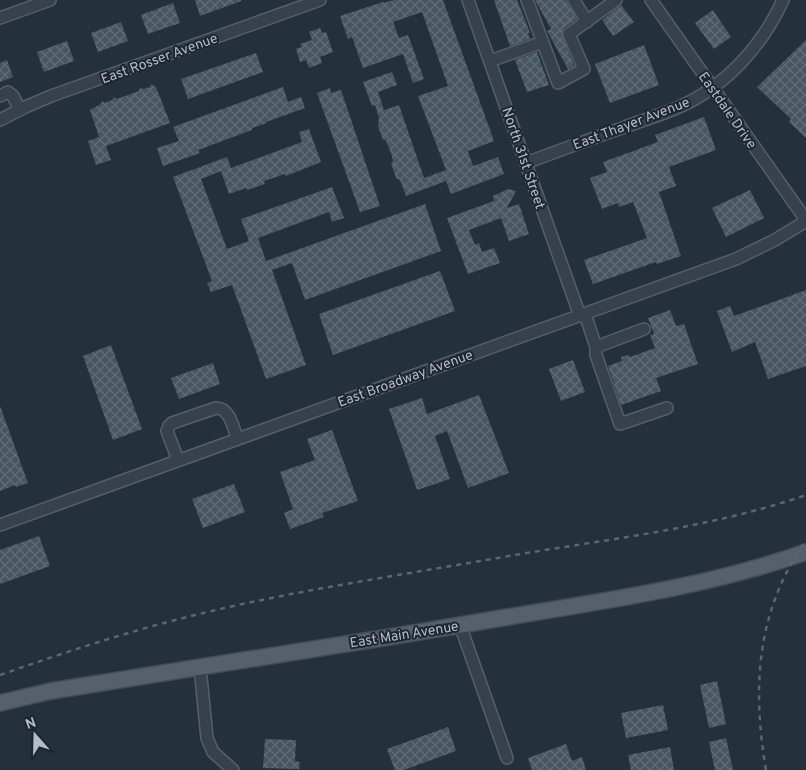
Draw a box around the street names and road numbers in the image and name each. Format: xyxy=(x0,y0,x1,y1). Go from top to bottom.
street label: East Rosser Avenue xyxy=(99,30,220,88)
street label: Eastdale Drive xyxy=(694,69,760,153)
street label: East Thayer Avenue xyxy=(571,94,692,154)
street label: North 31st Street xyxy=(497,105,548,212)
street label: East Broadway Avenue xyxy=(336,347,475,412)
street label: East Main Avenue xyxy=(349,618,460,652)

